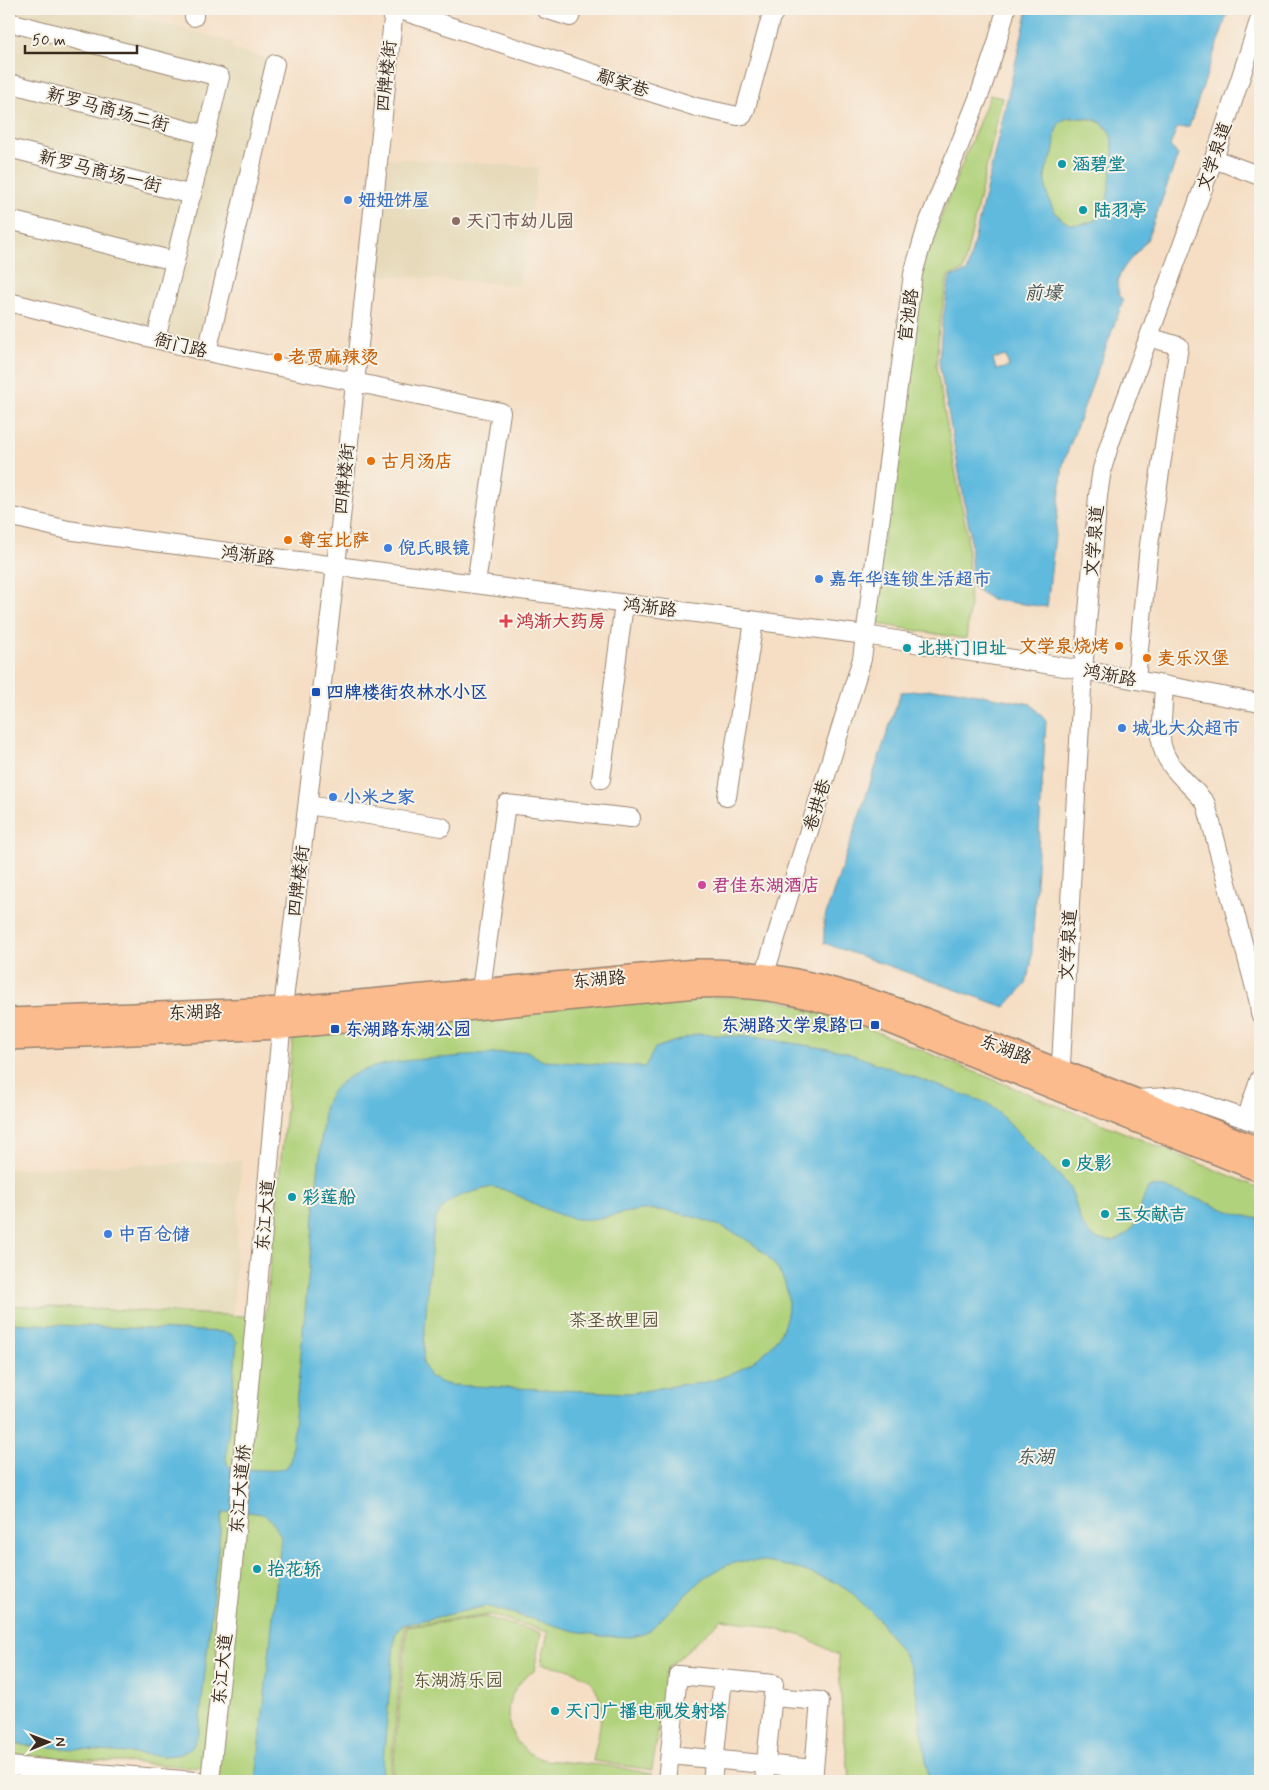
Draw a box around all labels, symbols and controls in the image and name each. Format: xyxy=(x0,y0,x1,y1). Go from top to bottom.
scale bar xyxy=(25,22,138,54)
text: 50 m xyxy=(32,31,66,51)
street label: 四牌楼街 xyxy=(371,39,403,113)
street label: 鄢家巷 xyxy=(593,64,652,104)
street label: 新罗马商场二街 xyxy=(44,82,172,138)
street label: 文学泉道 xyxy=(1192,118,1238,194)
street label: 新罗马商场一街 xyxy=(36,145,164,199)
place label: 涵碧堂 xyxy=(1072,153,1126,177)
marker: 涵碧堂 xyxy=(1056,158,1068,170)
place label: 妞妞饼屋 xyxy=(358,189,430,213)
marker: 妞妞饼屋 xyxy=(342,194,354,206)
place label: 陆羽亭 xyxy=(1093,199,1147,223)
marker: 陆羽亭 xyxy=(1077,204,1089,216)
place label: 天门市幼儿园 xyxy=(466,210,574,234)
marker: 天门市幼儿园 xyxy=(450,215,462,227)
water label: 前壕 xyxy=(1024,281,1064,306)
street label: 官池路 xyxy=(893,287,925,344)
street label: 衙门路 xyxy=(152,328,210,364)
place label: 老贾麻辣烫 xyxy=(288,346,378,370)
marker: 老贾麻辣烫 xyxy=(272,351,284,363)
street label: 四牌楼街 xyxy=(329,442,361,516)
place label: 古月汤店 xyxy=(381,450,453,474)
marker: 古月汤店 xyxy=(365,455,377,467)
street label: 文学泉道 xyxy=(1080,504,1110,578)
place label: 尊宝比萨 xyxy=(298,529,370,553)
marker: 尊宝比萨 xyxy=(282,534,294,546)
place label: 倪氏眼镜 xyxy=(398,537,470,561)
street label: 鸿渐路 xyxy=(220,541,276,571)
marker: 倪氏眼镜 xyxy=(382,542,394,554)
place label: 嘉年华连锁生活超市 xyxy=(829,568,991,592)
marker: 嘉年华连锁生活超市 xyxy=(813,573,825,585)
street label: 鸿渐路 xyxy=(622,593,678,623)
place label: 鸿渐大药房 xyxy=(516,610,606,634)
marker: 鸿渐大药房 xyxy=(500,615,512,627)
place label: 文学泉烧烤 xyxy=(1019,635,1109,659)
place label: 北拱门旧址 xyxy=(917,637,1007,661)
marker: 文学泉烧烤 xyxy=(1113,640,1125,652)
marker: 北拱门旧址 xyxy=(901,642,913,654)
place label: 麦乐汉堡 xyxy=(1157,647,1229,671)
marker: 麦乐汉堡 xyxy=(1141,652,1153,664)
street label: 鸿渐路 xyxy=(1081,659,1139,693)
place label: 四牌楼街农林水小区 xyxy=(326,681,488,705)
marker: 四牌楼街农林水小区 xyxy=(310,686,322,698)
place label: 城北大众超市 xyxy=(1132,717,1240,741)
marker: 城北大众超市 xyxy=(1116,722,1128,734)
street label: 卷拱巷 xyxy=(799,776,837,835)
place label: 小米之家 xyxy=(343,786,415,810)
marker: 小米之家 xyxy=(327,791,339,803)
street label: 四牌楼街 xyxy=(283,844,315,918)
place label: 君佳东湖酒店 xyxy=(712,874,820,898)
marker: 君佳东湖酒店 xyxy=(696,879,708,891)
street label: 文学泉道 xyxy=(1055,908,1083,982)
street label: 东湖路 xyxy=(571,966,627,994)
street label: 东湖路 xyxy=(168,1000,222,1026)
place label: 东湖路文学泉路口 xyxy=(721,1014,865,1038)
place label: 东湖路东湖公园 xyxy=(345,1018,471,1042)
marker: 东湖路文学泉路口 xyxy=(869,1019,881,1031)
marker: 东湖路东湖公园 xyxy=(329,1023,341,1035)
street label: 东湖路 xyxy=(976,1029,1035,1071)
place label: 皮影 xyxy=(1076,1152,1112,1176)
marker: 皮影 xyxy=(1060,1157,1072,1169)
street label: 东江大道 xyxy=(251,1178,281,1252)
place label: 彩莲船 xyxy=(302,1186,356,1210)
marker: 彩莲船 xyxy=(286,1191,298,1203)
place label: 玉女献吉 xyxy=(1115,1203,1187,1227)
marker: 玉女献吉 xyxy=(1099,1208,1111,1220)
place label: 中百仓储 xyxy=(118,1223,190,1247)
marker: 中百仓储 xyxy=(102,1228,114,1240)
park label: 茶圣故里园 xyxy=(569,1309,659,1333)
street label: 东江大道桥 xyxy=(225,1443,257,1535)
water label: 东湖 xyxy=(1016,1445,1056,1470)
place label: 抬花轿 xyxy=(267,1558,321,1582)
marker: 抬花轿 xyxy=(251,1563,263,1575)
street label: 东江大道 xyxy=(207,1632,239,1706)
park label: 东湖游乐园 xyxy=(413,1669,503,1693)
place label: 天门广播电视发射塔 xyxy=(565,1700,727,1724)
marker: 天门广播电视发射塔 xyxy=(549,1705,561,1717)
north arrow xyxy=(22,1718,72,1768)
text: N xyxy=(51,1737,69,1747)

